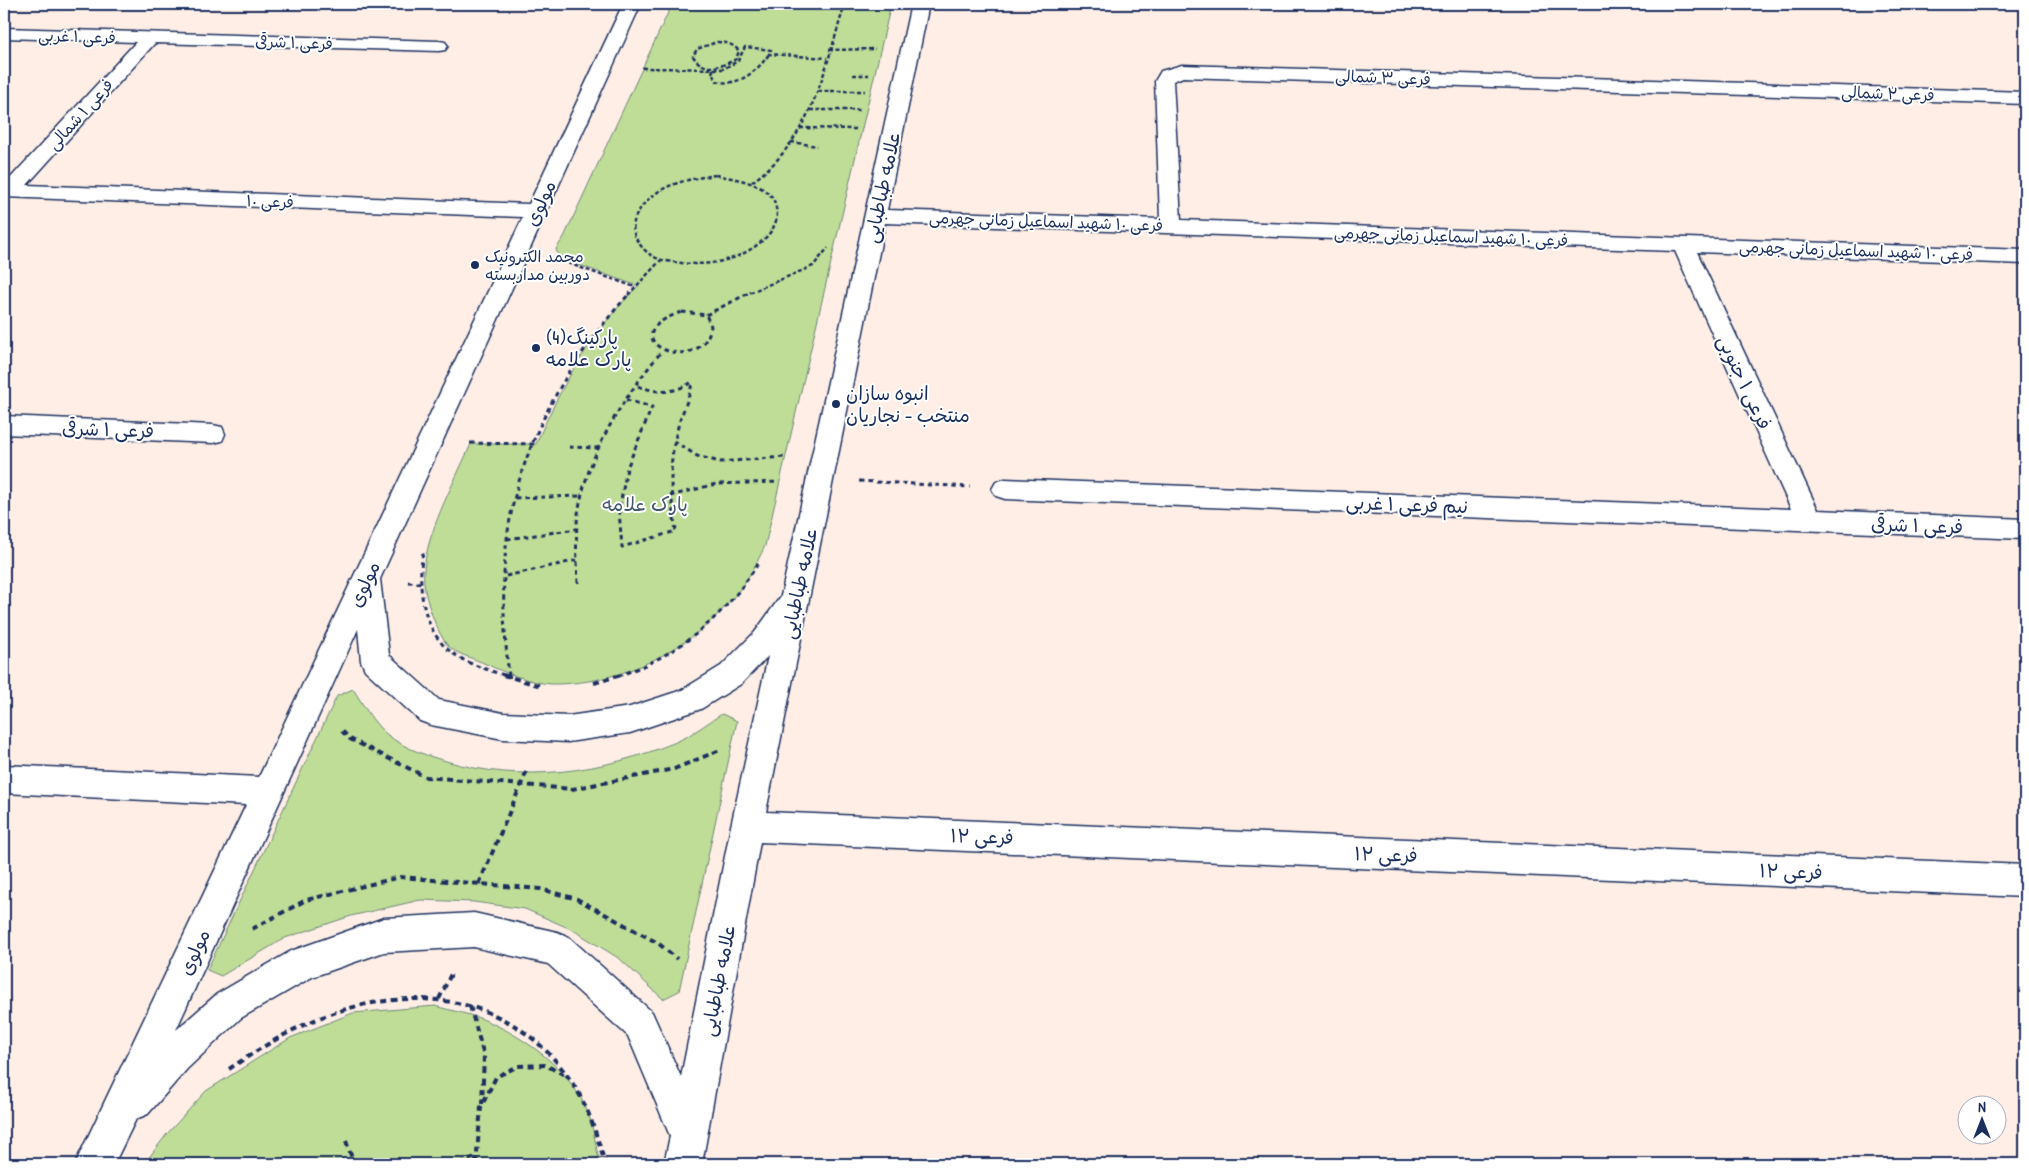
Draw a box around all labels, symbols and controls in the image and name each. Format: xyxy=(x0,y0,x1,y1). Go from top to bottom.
street label: فرعی ۱ غربی xyxy=(38,24,116,48)
street label: فرعی ۱ شرقی xyxy=(255,30,333,54)
street label: فرعی ۳ شمالی xyxy=(1335,64,1431,90)
street label: فرعی ۱ شمالی xyxy=(42,74,118,154)
street label: فرعی ۲ شمالی xyxy=(1841,80,1935,106)
street label: علامه طباطبایی xyxy=(857,129,907,245)
street label: مولوی xyxy=(518,176,562,230)
street label: فرعی ۱۰ xyxy=(246,189,294,213)
street label: فرعی ۱۰ شهید اسماعیل زمانی جهرمی xyxy=(928,206,1164,236)
street label: فرعی ۱۰ شهید اسماعیل زمانی جهرمی xyxy=(1333,221,1569,251)
street label: فرعی ۱۰ شهید اسماعیل زمانی جهرمی xyxy=(1738,235,1974,265)
place label: محمد الکترونیک دوربین مداربسته xyxy=(485,245,590,285)
marker: محمد الکترونیک دوربین مداربسته xyxy=(469,259,481,271)
place label: پارکینگ(4) پارک علامه xyxy=(546,324,632,372)
street label: فرعی ۱ جنوبی xyxy=(1712,331,1778,433)
marker: پارکینگ(4) پارک علامه xyxy=(530,342,542,354)
place label: انبوه سازان منتخب - نجاریان xyxy=(846,380,970,428)
marker: انبوه سازان منتخب - نجاریان xyxy=(830,398,842,410)
street label: فرعی ۱ شرقی xyxy=(61,414,155,444)
street label: نیم فرعی ۱ غربی xyxy=(1345,489,1469,521)
park label: پارک علامه xyxy=(602,491,688,517)
street label: فرعی ۱ شرقی xyxy=(1870,510,1964,540)
street label: علامه طباطبایی xyxy=(774,525,824,641)
street label: مولوی xyxy=(342,557,386,611)
street label: فرعی ۱۲ xyxy=(950,822,1014,850)
street label: فرعی ۱۲ xyxy=(1354,840,1418,868)
street label: فرعی ۱۲ xyxy=(1759,857,1823,885)
street label: علامه طباطبایی xyxy=(694,922,742,1038)
street label: مولوی xyxy=(172,925,216,979)
north arrow xyxy=(1956,1096,2006,1146)
text: N xyxy=(1978,1097,1986,1116)

